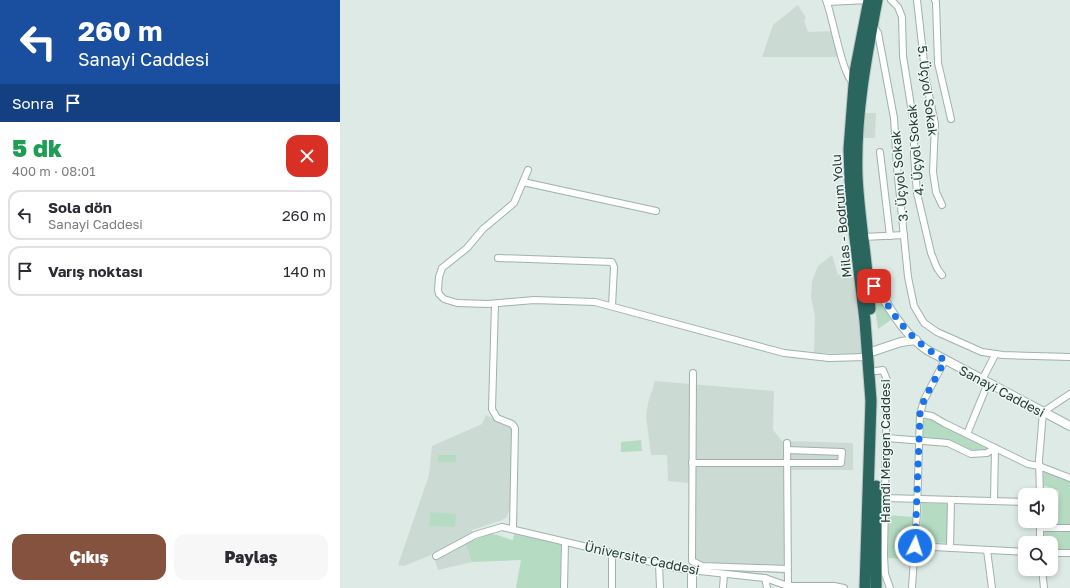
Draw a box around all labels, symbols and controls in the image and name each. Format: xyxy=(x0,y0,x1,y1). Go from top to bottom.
text: 260 m xyxy=(78,14,163,47)
icon: left xyxy=(12,16,64,68)
street label: 5. Üçyol Sokak xyxy=(914,45,942,138)
text: Sanayi Caddesi xyxy=(78,48,209,70)
icon: arrive xyxy=(62,92,84,114)
text: Sonra xyxy=(12,94,54,112)
street label: 4. Üçyol Sokak xyxy=(903,103,927,196)
street label: 3. Üçyol Sokak xyxy=(887,129,911,222)
text: 5 dk xyxy=(12,133,62,162)
button: close xyxy=(286,135,328,177)
street label: Milas - Bodrum Yolu xyxy=(828,154,854,278)
text: 400 m · 08:01 xyxy=(12,163,95,179)
text: Sola dön xyxy=(48,198,112,216)
icon: left xyxy=(14,204,36,226)
text: 260 m xyxy=(282,206,326,224)
text: Sanayi Caddesi xyxy=(48,216,143,232)
icon: arrive xyxy=(14,260,36,282)
text: Varış noktası xyxy=(48,262,143,280)
text: 140 m xyxy=(283,262,326,280)
pin xyxy=(857,269,891,303)
icon: arrive xyxy=(863,275,885,297)
street label: Sanayi Caddesi xyxy=(956,362,1048,420)
street label: Hamdi Mergen Caddesi xyxy=(877,379,893,523)
map controls xyxy=(1018,488,1058,576)
button: sound xyxy=(1018,488,1058,528)
position arrow xyxy=(894,525,936,567)
button: Çıkış xyxy=(12,534,166,580)
button: Paylaş xyxy=(174,534,328,580)
button: search xyxy=(1018,536,1058,576)
street label: Üniversite Caddesi xyxy=(583,538,701,578)

